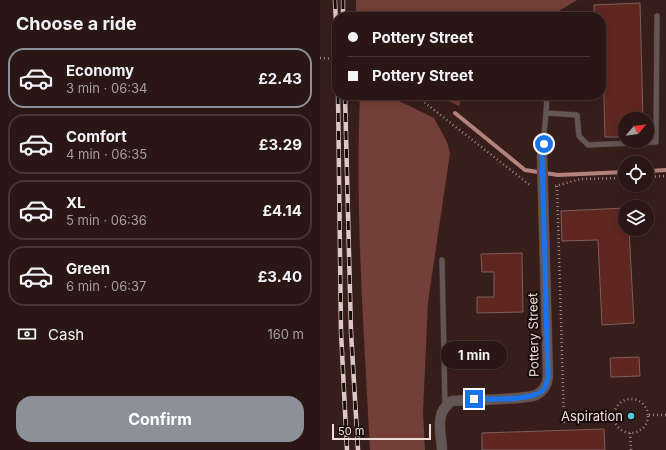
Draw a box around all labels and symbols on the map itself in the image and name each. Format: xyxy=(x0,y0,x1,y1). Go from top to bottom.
north arrow xyxy=(618,112,654,148)
route start xyxy=(535,135,553,153)
street label: Pottery Street xyxy=(524,293,542,377)
callout: 1 min xyxy=(441,341,507,369)
route end xyxy=(465,390,483,408)
place label: Aspiration xyxy=(561,408,623,424)
marker: Aspiration xyxy=(626,411,636,421)
scale bar xyxy=(332,422,431,441)

